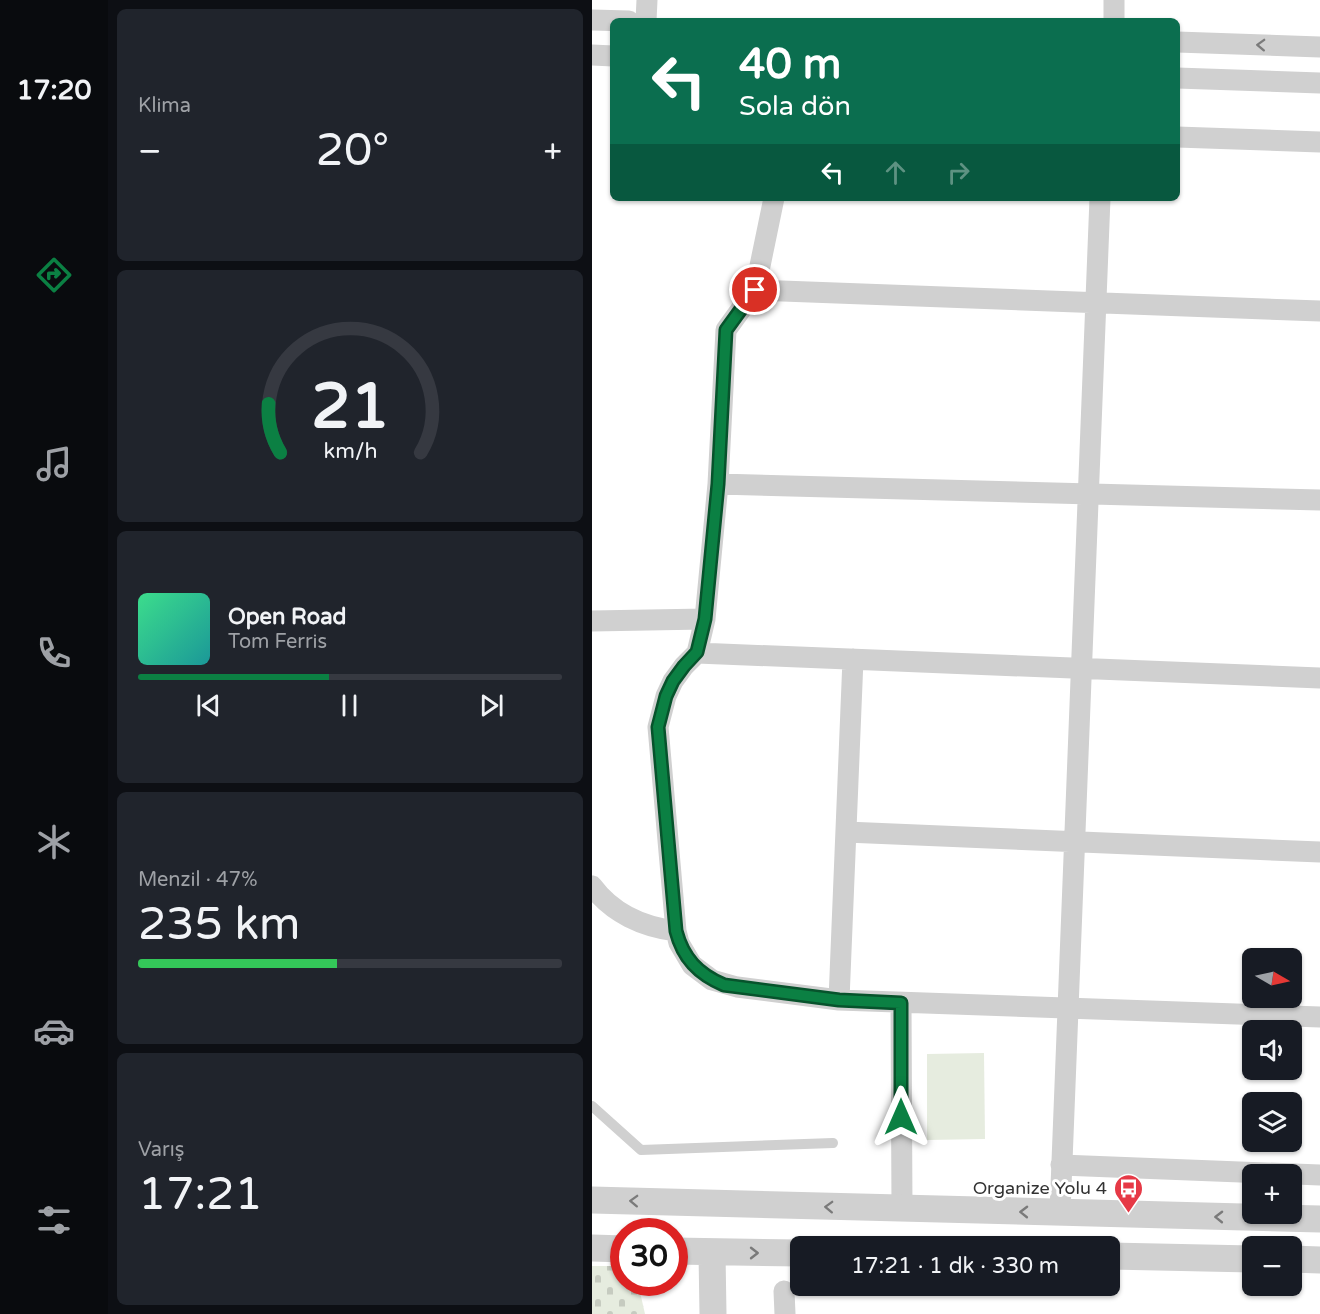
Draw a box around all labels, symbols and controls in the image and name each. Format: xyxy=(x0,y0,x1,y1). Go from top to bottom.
text: 40 m xyxy=(739,39,841,90)
one-way arrow xyxy=(1257,39,1266,52)
icon: left xyxy=(640,42,718,120)
text: 17:20 xyxy=(17,74,91,107)
text: Sola dön xyxy=(739,90,851,123)
text: Klima xyxy=(138,94,191,118)
text: 20° xyxy=(316,124,389,178)
text: − xyxy=(138,132,162,171)
text: + xyxy=(543,132,562,171)
icon: left xyxy=(816,156,849,189)
icon: ahead xyxy=(879,156,912,189)
icon: right xyxy=(942,156,975,189)
icon: directions xyxy=(33,254,75,296)
pin xyxy=(729,264,780,315)
icon: arrive xyxy=(738,273,771,306)
text: 21 xyxy=(311,370,389,445)
text: km/h xyxy=(323,438,377,464)
icon: music xyxy=(33,443,75,485)
text: Open Road xyxy=(228,604,346,630)
text: Tom Ferris xyxy=(228,630,327,654)
icon: phone xyxy=(33,632,75,674)
icon: previous xyxy=(192,689,225,722)
icon: pause xyxy=(333,689,366,722)
icon: next xyxy=(475,689,508,722)
icon: climate xyxy=(33,821,75,863)
text: Menzil · 47% xyxy=(138,868,257,892)
text: 235 km xyxy=(138,898,300,952)
north arrow xyxy=(1242,948,1302,1008)
map controls xyxy=(1242,948,1302,1296)
icon: car xyxy=(33,1010,75,1052)
button: sound xyxy=(1242,1020,1302,1080)
position arrow xyxy=(869,1085,933,1149)
button: layers xyxy=(1242,1092,1302,1152)
text: Varış xyxy=(138,1138,184,1162)
button: + xyxy=(1242,1164,1302,1224)
text: 17:21 xyxy=(138,1168,263,1222)
bus stop icon: Organize Yolu 4 xyxy=(1112,1172,1144,1214)
place label: Organize Yolu 4 xyxy=(973,1177,1107,1199)
one-way arrow xyxy=(630,1195,639,1208)
icon: filters xyxy=(33,1199,75,1241)
one-way arrow xyxy=(825,1200,834,1213)
one-way arrow xyxy=(1020,1205,1029,1218)
one-way arrow xyxy=(1215,1210,1224,1223)
speed limit sign: 30 xyxy=(610,1218,688,1296)
button: − xyxy=(1242,1236,1302,1296)
one-way arrow xyxy=(749,1247,758,1259)
text: 17:21 · 1 dk · 330 m xyxy=(851,1253,1059,1279)

